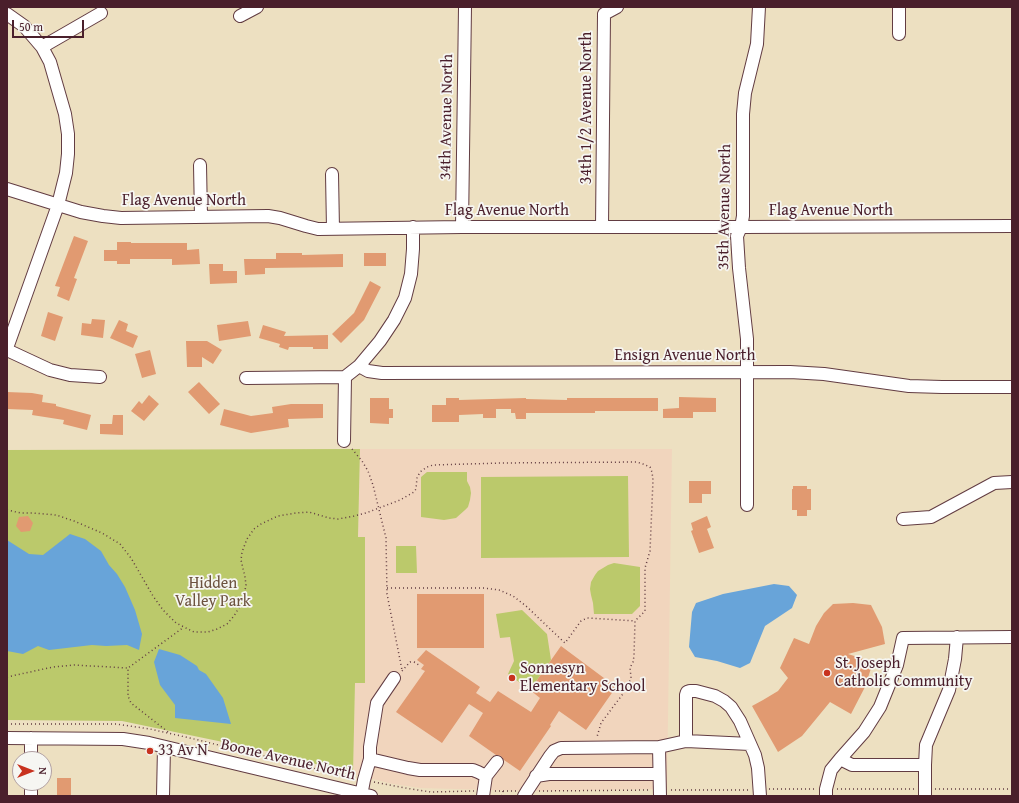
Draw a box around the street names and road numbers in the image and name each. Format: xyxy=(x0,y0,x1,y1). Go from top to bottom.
street label: 34th 1/2 Avenue North xyxy=(577,32,597,184)
street label: 34th Avenue North xyxy=(436,54,458,180)
street label: 35th Avenue North xyxy=(714,144,736,270)
street label: Flag Avenue North xyxy=(122,191,246,211)
street label: Flag Avenue North xyxy=(445,201,569,221)
street label: Flag Avenue North xyxy=(769,201,893,221)
street label: Ensign Avenue North xyxy=(615,346,755,366)
street label: Boone Avenue North xyxy=(219,735,357,785)

